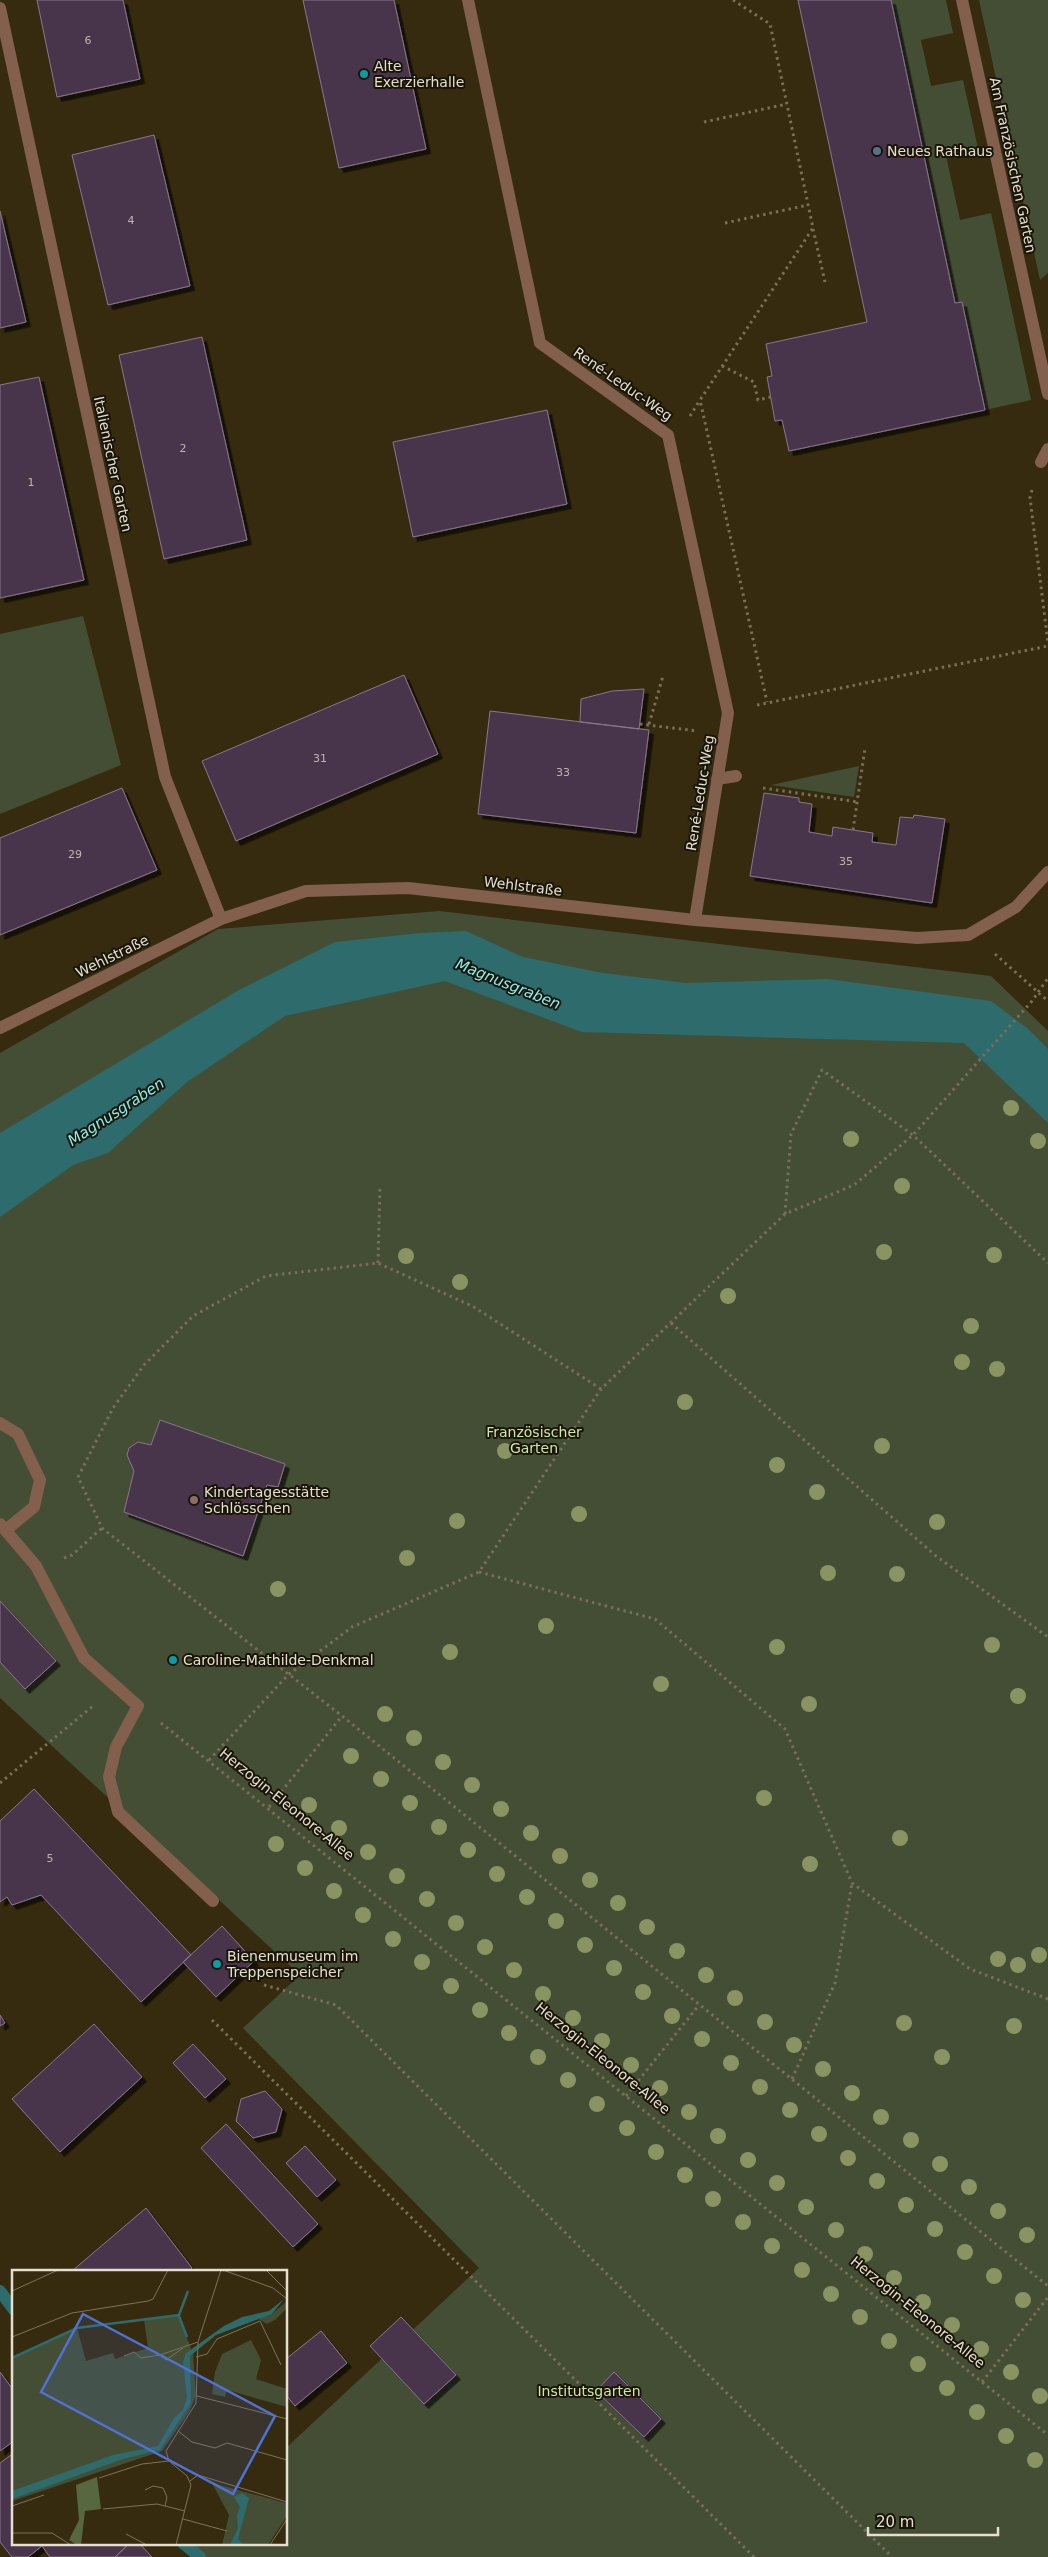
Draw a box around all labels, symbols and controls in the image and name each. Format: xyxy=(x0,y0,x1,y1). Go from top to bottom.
house number: 6 xyxy=(85,34,92,47)
place label: Alte Exerzierhalle xyxy=(374,58,464,90)
marker: Alte Exerzierhalle xyxy=(358,68,370,80)
street label: Am Französischen Garten xyxy=(987,76,1039,254)
place label: Neues Rathaus xyxy=(887,143,992,159)
marker: Neues Rathaus xyxy=(871,145,883,157)
house number: 4 xyxy=(128,214,135,227)
street label: René-Leduc-Weg xyxy=(571,344,675,424)
street label: Italienischer Garten xyxy=(91,395,135,533)
house number: 2 xyxy=(180,442,187,455)
house number: 1 xyxy=(28,476,35,489)
street label: René-Leduc-Weg xyxy=(683,734,717,852)
house number: 31 xyxy=(313,752,327,765)
house number: 33 xyxy=(556,766,570,779)
house number: 29 xyxy=(68,848,82,861)
house number: 35 xyxy=(839,855,853,868)
street label: Wehlstraße xyxy=(483,873,563,899)
street label: Wehlstraße xyxy=(73,932,151,980)
water label: Magnusgraben xyxy=(453,955,563,1013)
water label: Magnusgraben xyxy=(64,1074,168,1150)
park label: Französischer Garten xyxy=(486,1424,582,1456)
place label: Kindertagesstätte Schlösschen xyxy=(204,1484,329,1516)
marker: Kindertagesstätte Schlösschen xyxy=(188,1494,200,1506)
place label: Caroline-Mathilde-Denkmal xyxy=(183,1652,374,1668)
marker: Caroline-Mathilde-Denkmal xyxy=(167,1654,179,1666)
street label: Herzogin-Eleonore-Allee xyxy=(217,1745,357,1863)
house number: 5 xyxy=(47,1852,54,1865)
place label: Bienenmuseum im Treppenspeicher xyxy=(226,1948,358,1980)
marker: Bienenmuseum im Treppenspeicher xyxy=(211,1958,223,1970)
street label: Herzogin-Eleonore-Allee xyxy=(533,1999,673,2117)
street label: Herzogin-Eleonore-Allee xyxy=(848,2253,988,2371)
inset map xyxy=(12,2270,288,2544)
park label: Institutsgarten xyxy=(537,2383,641,2399)
scale bar xyxy=(868,2504,998,2536)
text: 20 m xyxy=(876,2513,914,2531)

